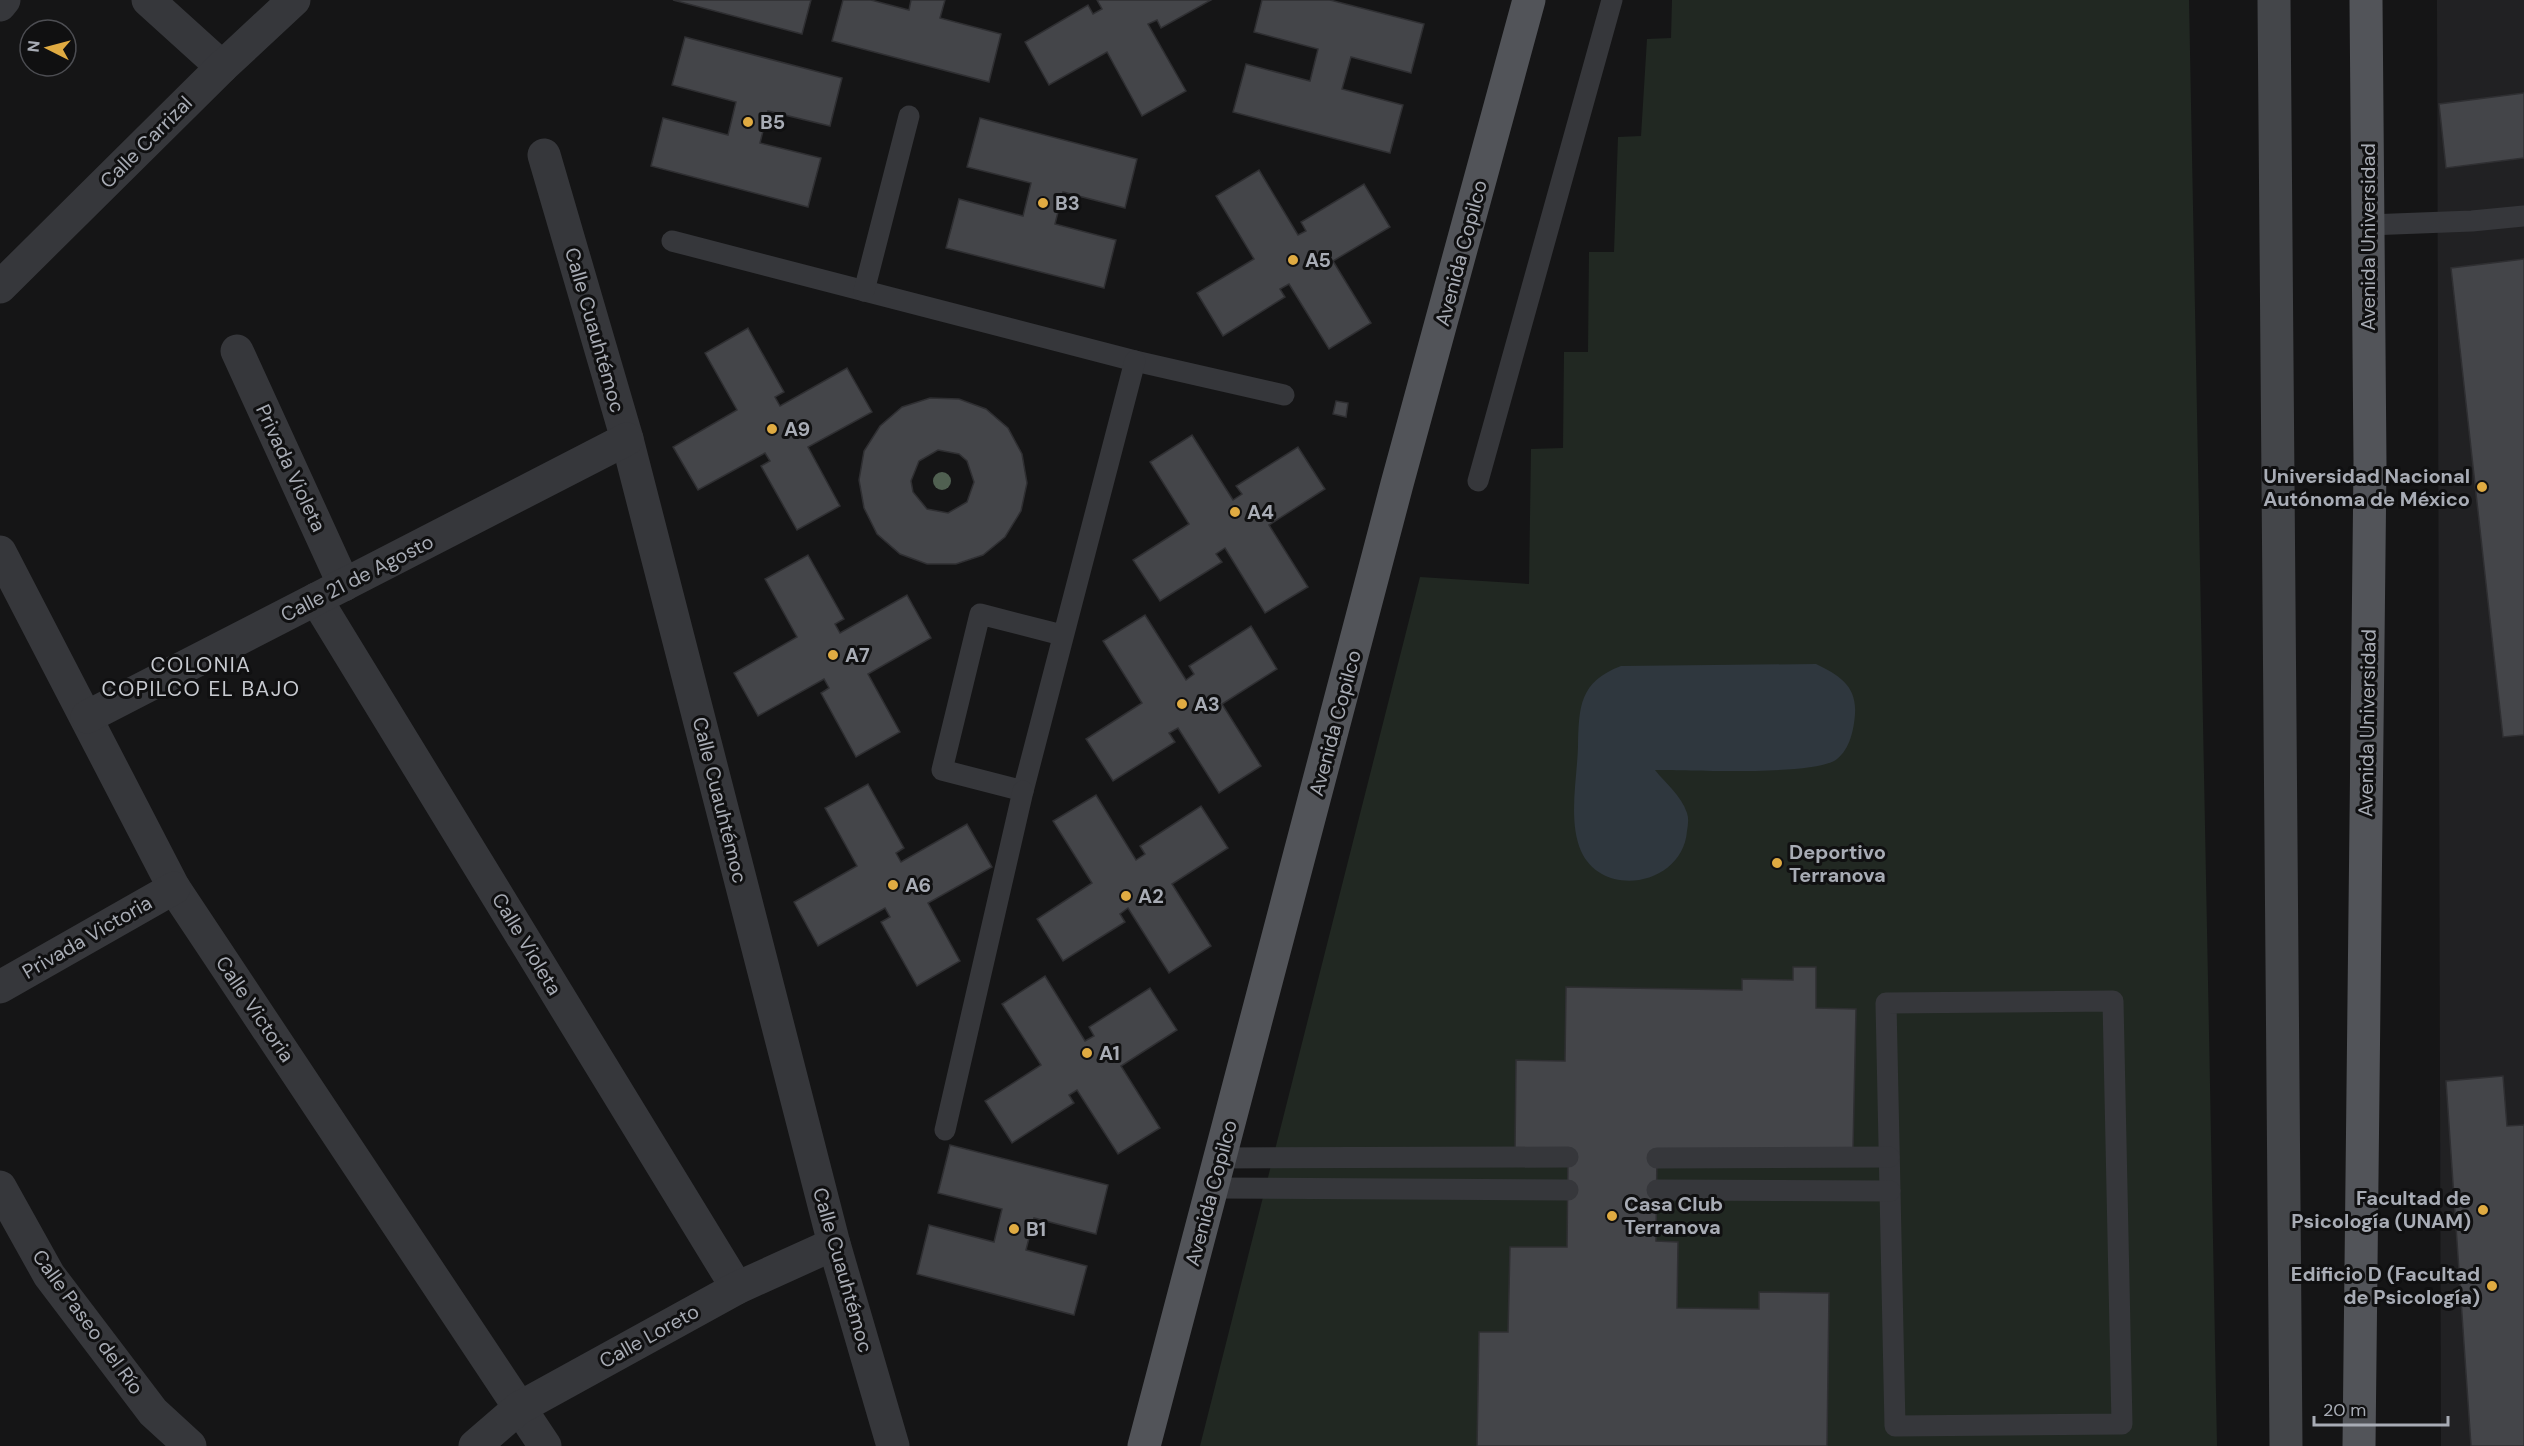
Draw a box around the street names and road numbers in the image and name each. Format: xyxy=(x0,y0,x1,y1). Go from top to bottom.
street label: Calle Carrizal xyxy=(94,90,198,194)
street label: Avenida Universidad xyxy=(2355,143,2381,331)
street label: Avenida Copilco xyxy=(1429,177,1493,329)
street label: Calle Cuauhtémoc xyxy=(559,244,631,416)
street label: Privada Violeta xyxy=(250,400,332,536)
street label: Calle 21 de Agosto xyxy=(276,528,438,628)
street label: Avenida Universidad xyxy=(2352,629,2382,817)
street label: Avenida Copilco xyxy=(1303,647,1367,799)
street label: Calle Cuauhtémoc xyxy=(687,714,753,886)
street label: Calle Violeta xyxy=(486,888,568,1000)
street label: Privada Victoria xyxy=(18,889,156,985)
street label: Calle Victoria xyxy=(210,951,300,1067)
street label: Avenida Copilco xyxy=(1179,1117,1243,1269)
street label: Calle Cuauhtémoc xyxy=(807,1184,879,1356)
street label: Calle Paseo del Río xyxy=(27,1244,149,1400)
street label: Calle Loreto xyxy=(594,1298,704,1374)

